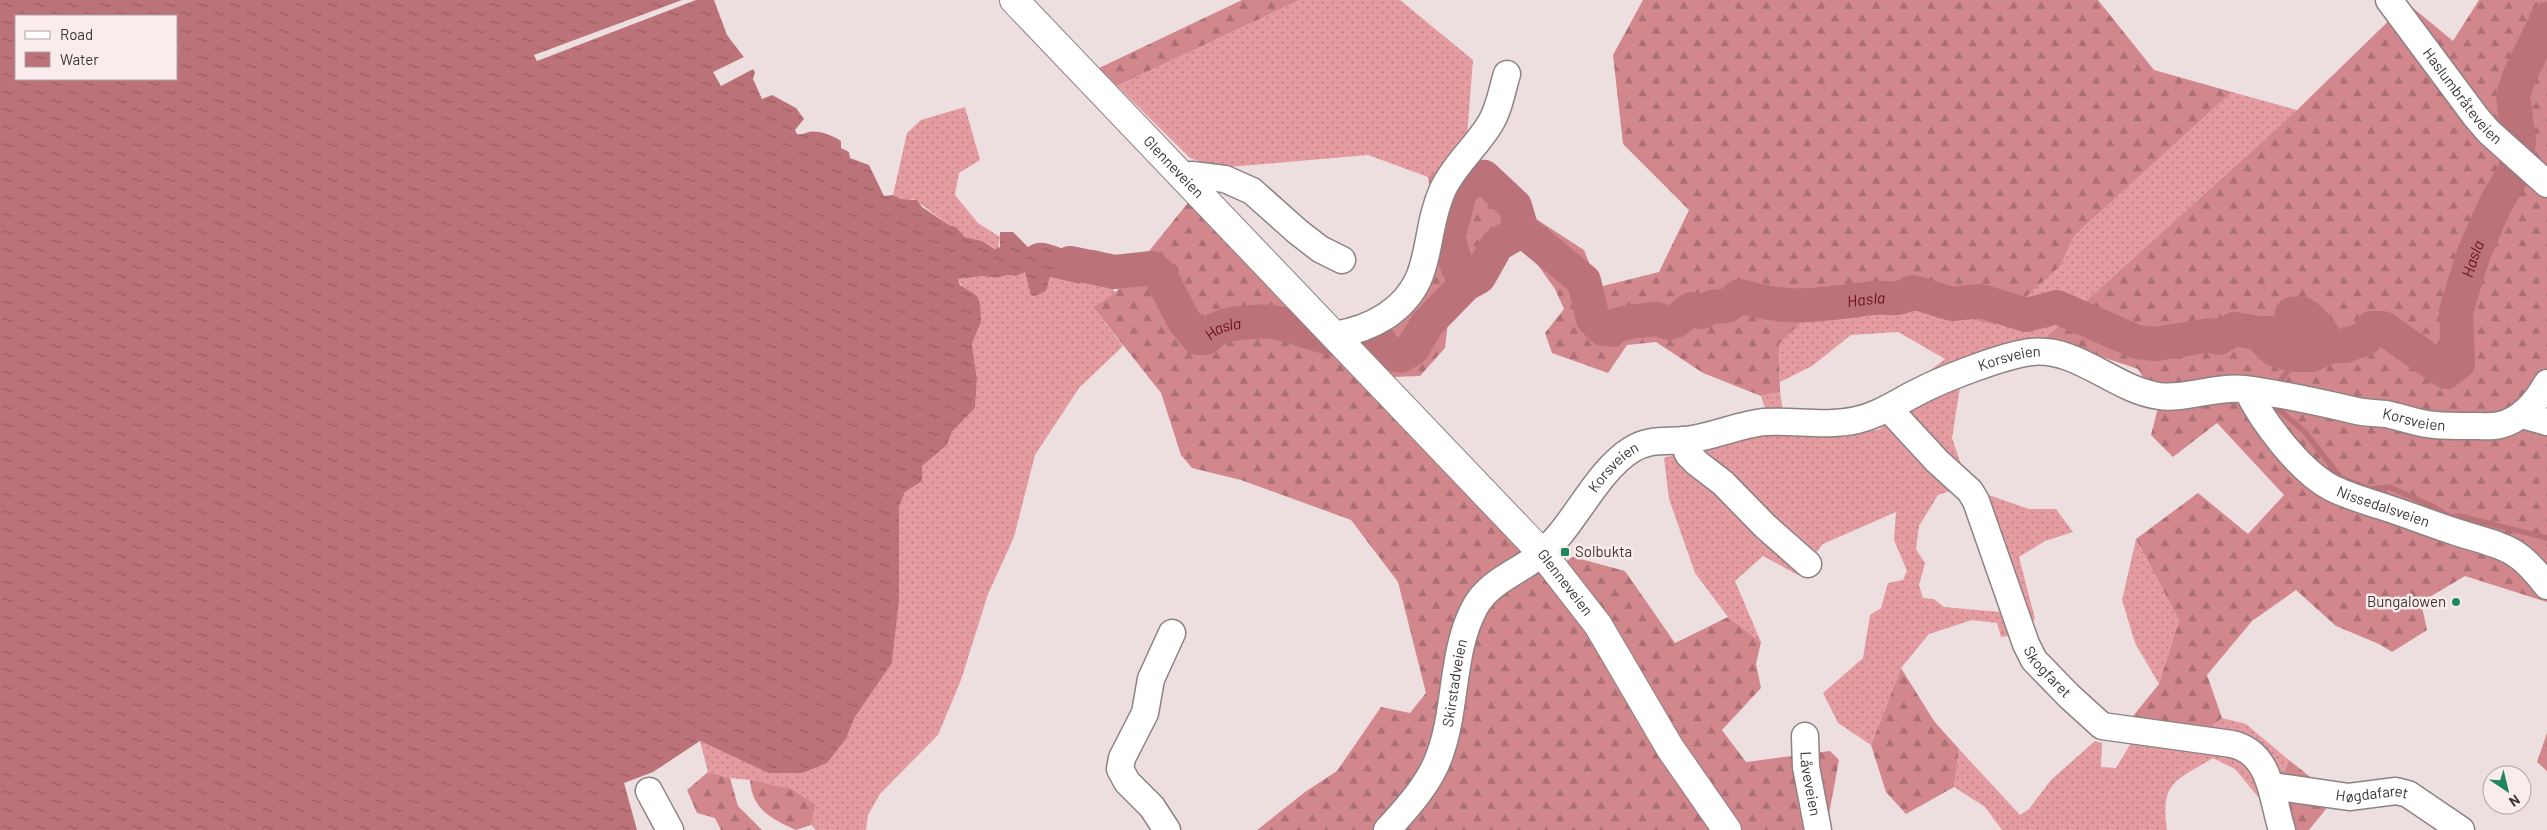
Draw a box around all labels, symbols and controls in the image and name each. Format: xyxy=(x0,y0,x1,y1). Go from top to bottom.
legend xyxy=(15,15,178,80)
text: Road xyxy=(60,25,93,43)
street label: Haslumbråteveien xyxy=(2420,44,2506,147)
text: Water xyxy=(60,50,99,68)
street label: Glenneveien xyxy=(1140,131,1208,201)
water label: Hasla xyxy=(2457,237,2488,280)
water label: Hasla xyxy=(1846,288,1885,310)
water label: Hasla xyxy=(1200,313,1242,344)
street label: Korsveien xyxy=(1975,342,2041,374)
street label: Korsveien xyxy=(2381,404,2446,434)
street label: Korsveien xyxy=(1584,438,1641,495)
street label: Nissedalsveien xyxy=(2334,482,2433,530)
place label: Solbukta xyxy=(1575,542,1632,560)
street label: Glenneveien xyxy=(1534,545,1597,619)
marker: Solbukta xyxy=(1559,546,1571,558)
place label: Bungalowen xyxy=(2367,592,2446,610)
marker: Bungalowen xyxy=(2450,596,2462,608)
street label: Skirstadveien xyxy=(1438,637,1470,728)
street label: Skogfaret xyxy=(2020,643,2076,701)
street label: Låveveien xyxy=(1797,751,1825,817)
north arrow xyxy=(2482,765,2532,815)
street label: Høgdafaret xyxy=(2335,781,2410,805)
text: N xyxy=(2506,791,2523,811)

